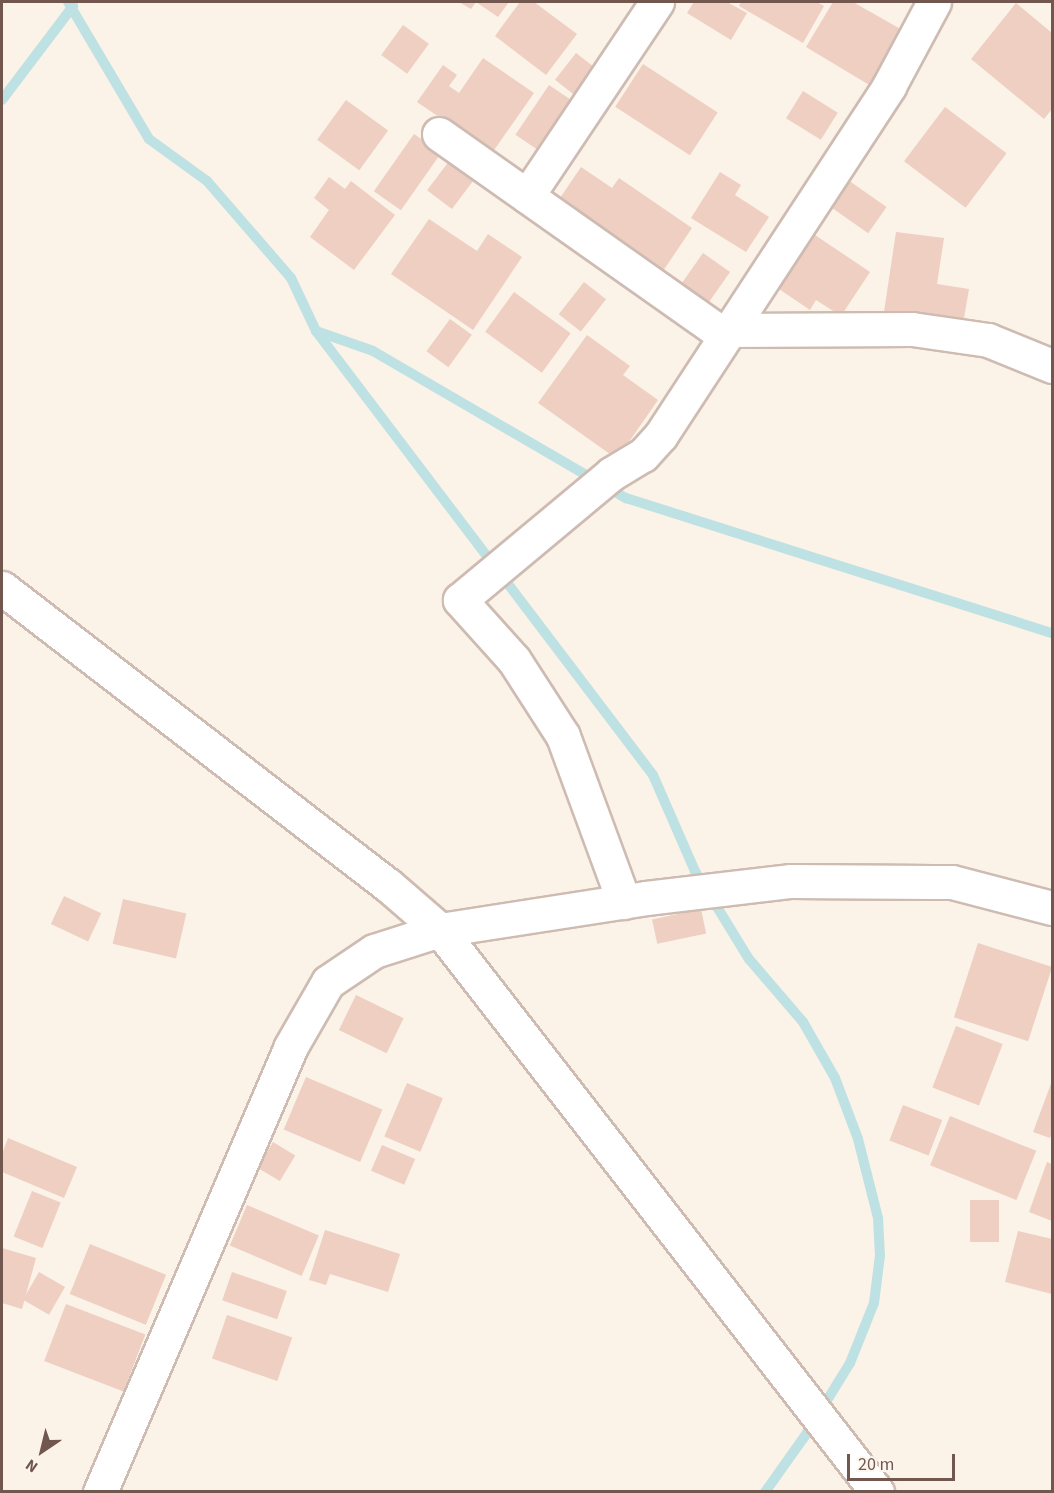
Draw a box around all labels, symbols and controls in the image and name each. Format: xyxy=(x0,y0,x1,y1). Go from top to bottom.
north arrow xyxy=(12,1421,72,1481)
scale bar xyxy=(850,1442,958,1480)
text: 20 m xyxy=(858,1452,894,1477)
text: N xyxy=(21,1454,42,1478)

